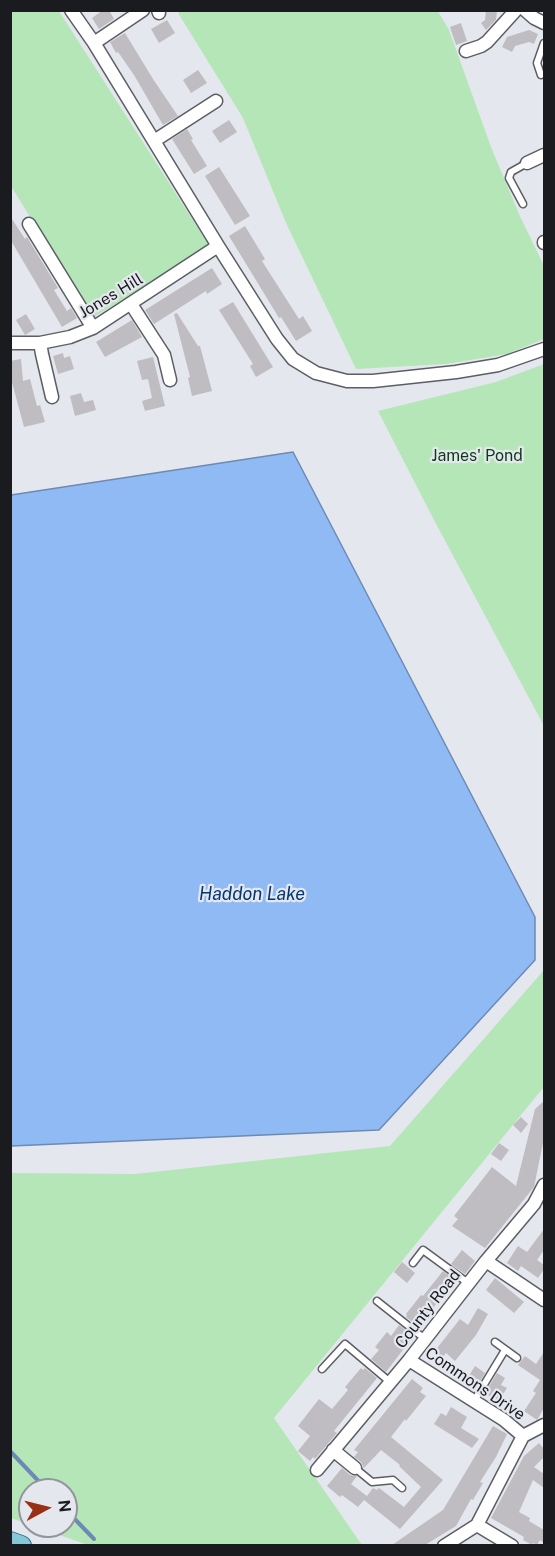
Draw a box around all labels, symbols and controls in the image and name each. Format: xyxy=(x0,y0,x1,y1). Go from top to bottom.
street label: Jones Hill xyxy=(76,269,146,323)
park label: James' Pond xyxy=(431,446,523,466)
water label: Haddon Lake xyxy=(199,883,305,905)
street label: County Road xyxy=(391,1266,465,1352)
street label: Commons Drive xyxy=(421,1344,529,1424)
north arrow xyxy=(18,1478,78,1538)
text: N xyxy=(54,1499,75,1513)

